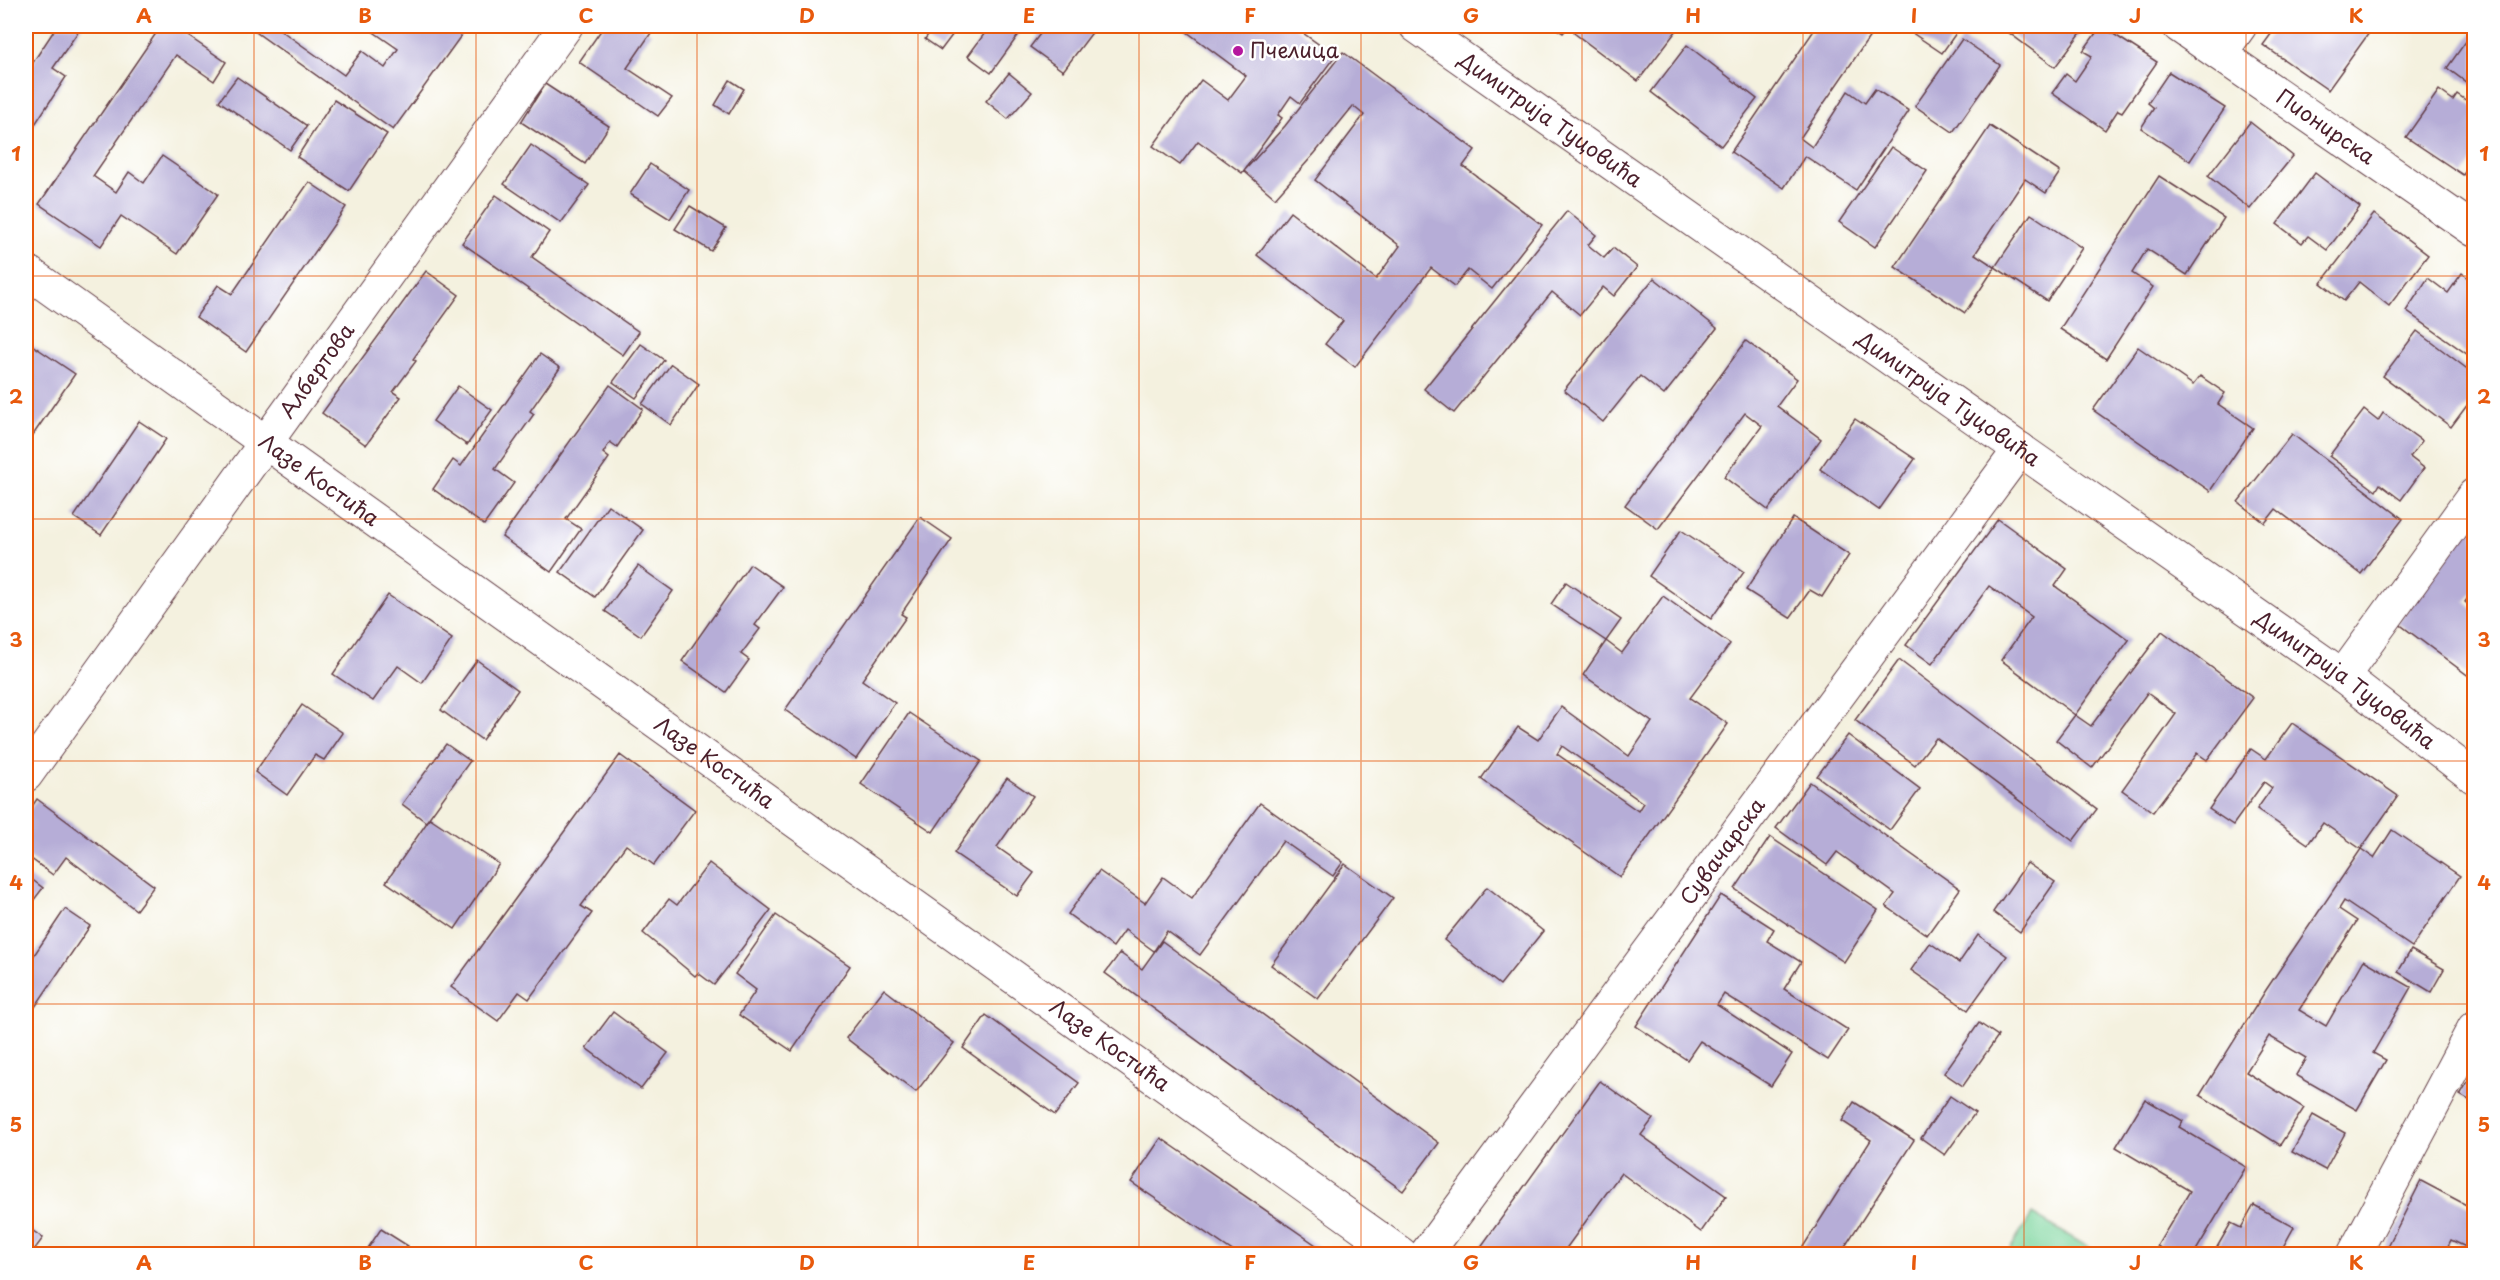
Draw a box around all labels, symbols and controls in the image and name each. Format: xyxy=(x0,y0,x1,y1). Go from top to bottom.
text: A xyxy=(136,0,152,30)
text: B xyxy=(358,0,372,30)
text: C xyxy=(578,0,594,30)
text: D xyxy=(799,0,815,30)
text: E xyxy=(1023,0,1035,30)
text: F xyxy=(1244,0,1256,30)
text: G xyxy=(1463,0,1479,30)
text: H xyxy=(1685,0,1701,30)
text: I xyxy=(1911,0,1917,30)
text: J xyxy=(2129,0,2141,30)
text: K xyxy=(2349,0,2364,30)
place label: Пчелица xyxy=(1250,33,1340,65)
street label: Димитрија Туцовића xyxy=(1452,42,1650,195)
marker: Пчелица xyxy=(1231,44,1245,58)
street label: Пионирска xyxy=(2271,80,2382,171)
text: 1 xyxy=(11,138,21,168)
text: 1 xyxy=(2479,138,2489,168)
street label: Албертова xyxy=(270,316,361,424)
street label: Димитрија Туцовића xyxy=(1850,321,2048,474)
text: 2 xyxy=(9,381,23,411)
text: 2 xyxy=(2477,381,2491,411)
street label: Лазе Костића xyxy=(253,425,387,533)
street label: Димитрија Туцовића xyxy=(2248,600,2444,756)
text: 3 xyxy=(9,624,23,654)
text: 3 xyxy=(2477,624,2491,654)
street label: Лазе Костића xyxy=(649,707,783,816)
street label: Сувачарска xyxy=(1671,790,1772,911)
text: 4 xyxy=(9,867,23,897)
text: 4 xyxy=(2477,867,2491,897)
street label: Лазе Костића xyxy=(1044,990,1178,1099)
text: 5 xyxy=(10,1109,22,1139)
text: 5 xyxy=(2478,1109,2490,1139)
text: A xyxy=(136,1247,152,1277)
text: B xyxy=(358,1247,372,1277)
text: C xyxy=(578,1247,594,1277)
text: D xyxy=(799,1247,815,1277)
text: E xyxy=(1023,1247,1035,1277)
text: F xyxy=(1244,1247,1256,1277)
text: G xyxy=(1463,1247,1479,1277)
text: H xyxy=(1685,1247,1701,1277)
text: I xyxy=(1911,1247,1917,1277)
text: J xyxy=(2129,1247,2141,1277)
text: K xyxy=(2349,1247,2364,1277)

